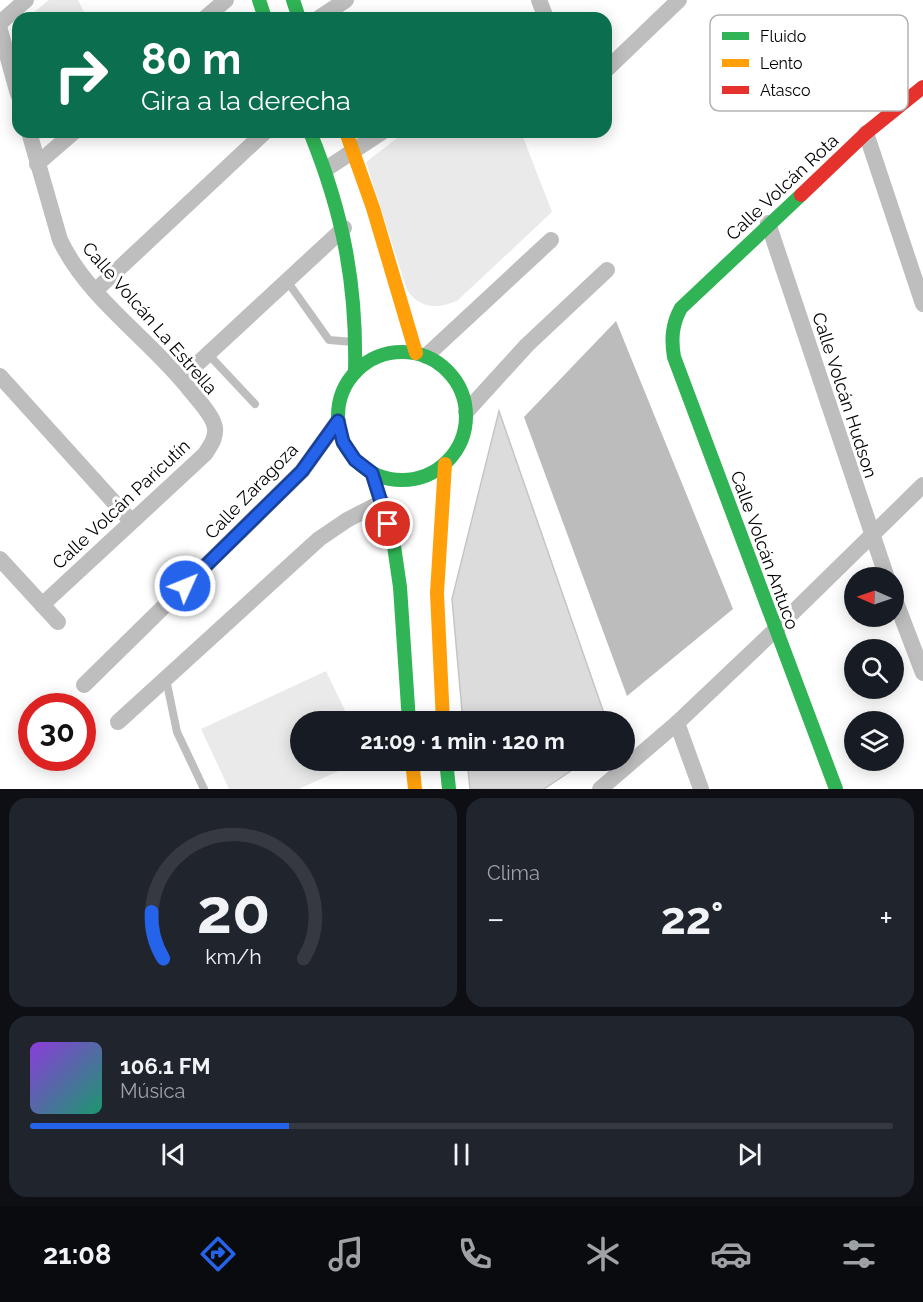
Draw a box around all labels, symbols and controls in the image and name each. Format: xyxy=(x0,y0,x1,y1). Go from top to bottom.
legend xyxy=(710,15,908,111)
text: Fluido xyxy=(760,27,806,46)
text: 80 m xyxy=(141,35,241,84)
icon: right xyxy=(42,36,120,114)
text: Lento xyxy=(760,54,803,73)
text: Atasco xyxy=(760,81,811,100)
text: Gira a la derecha xyxy=(141,85,351,116)
street label: Calle Volcán Rota xyxy=(722,130,842,244)
street label: Calle Volcán La Estrella xyxy=(78,238,222,398)
street label: Calle Volcán Hudson xyxy=(808,310,882,480)
street label: Calle Volcán Paricutín xyxy=(48,435,194,573)
street label: Calle Zaragoza xyxy=(200,439,302,543)
street label: Calle Volcán Antuco xyxy=(727,468,804,632)
pin xyxy=(362,498,413,549)
icon: arrive xyxy=(371,507,404,540)
position arrow xyxy=(153,554,217,618)
north arrow xyxy=(844,567,904,627)
map controls xyxy=(844,567,904,771)
button: search xyxy=(844,639,904,699)
speed limit sign: 30 xyxy=(18,693,96,771)
button: layers xyxy=(844,711,904,771)
text: 21:09 · 1 min · 120 m xyxy=(360,728,565,754)
text: Clima xyxy=(487,861,540,885)
text: 20 xyxy=(196,874,270,948)
text: 22° xyxy=(660,892,724,945)
text: − xyxy=(487,899,505,938)
text: + xyxy=(879,899,893,938)
text: km/h xyxy=(205,945,261,970)
text: 106.1 FM xyxy=(120,1053,211,1079)
text: Música xyxy=(120,1079,185,1103)
icon: previous xyxy=(157,1138,190,1171)
icon: pause xyxy=(445,1138,478,1171)
icon: next xyxy=(733,1138,766,1171)
icon: directions xyxy=(197,1233,239,1275)
icon: music xyxy=(325,1233,367,1275)
icon: phone xyxy=(454,1233,496,1275)
icon: climate xyxy=(582,1233,624,1275)
icon: car xyxy=(710,1233,752,1275)
icon: filters xyxy=(838,1233,880,1275)
text: 21:08 xyxy=(43,1239,111,1270)

